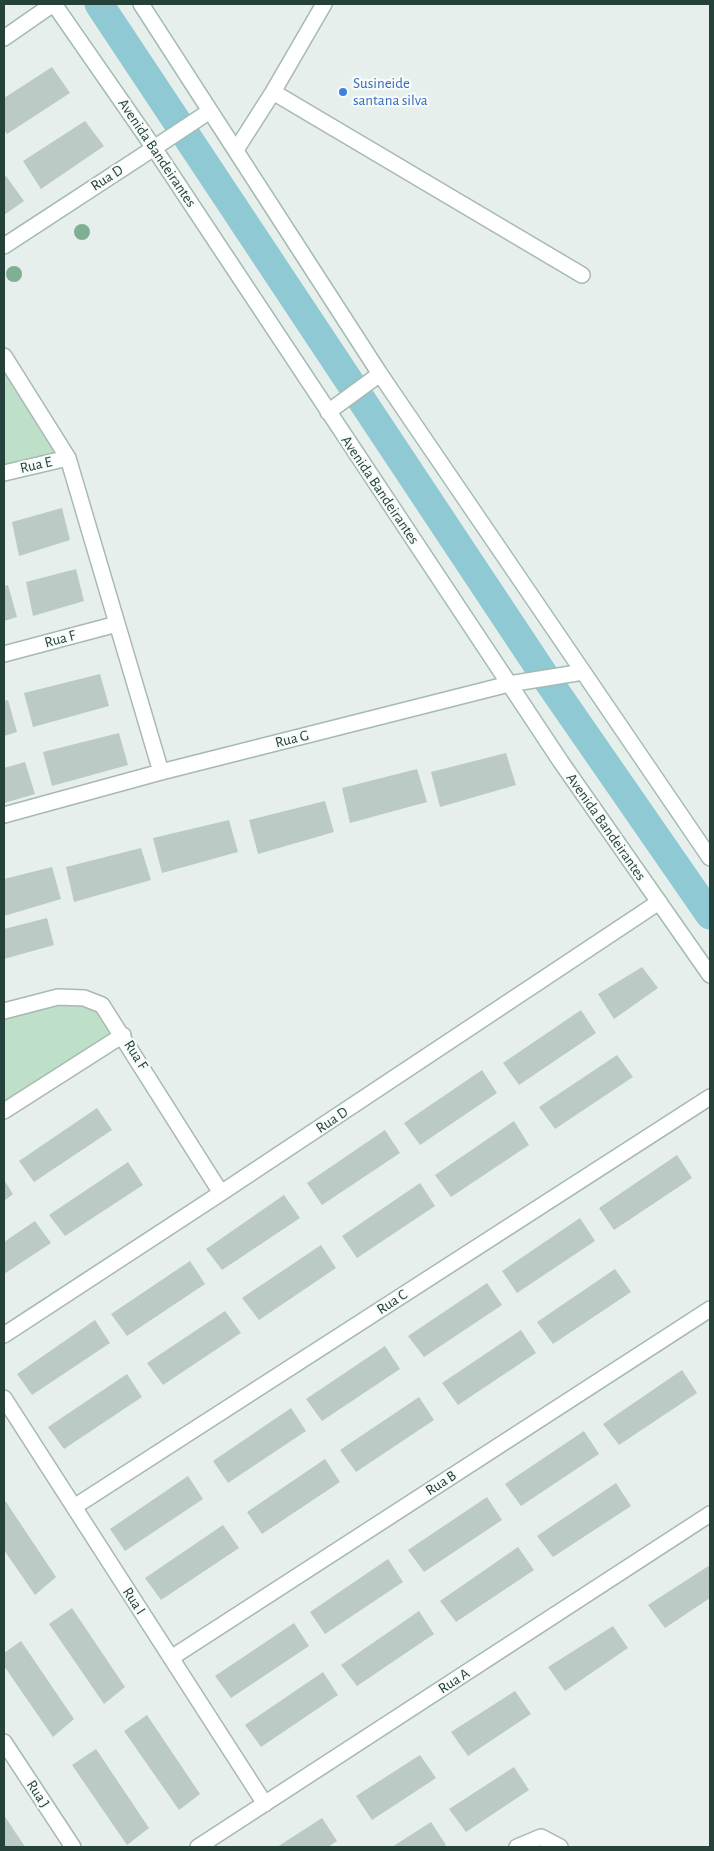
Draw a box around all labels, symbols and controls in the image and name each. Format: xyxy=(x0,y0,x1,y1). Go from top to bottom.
place label: Susineide santana silva xyxy=(353,74,428,109)
marker: Susineide santana silva xyxy=(337,86,349,98)
street label: Avenida Bandeirantes xyxy=(114,95,200,211)
street label: Rua D xyxy=(88,161,126,195)
street label: Avenida Bandeirantes xyxy=(337,432,423,548)
street label: Rua E xyxy=(18,453,54,477)
street label: Rua F xyxy=(42,626,78,652)
street label: Rua G xyxy=(273,726,311,752)
street label: Avenida Bandeirantes xyxy=(562,770,650,884)
street label: Rua F xyxy=(120,1037,152,1073)
street label: Rua D xyxy=(313,1103,351,1137)
street label: Rua C xyxy=(373,1285,411,1319)
street label: Rua B xyxy=(422,1466,460,1500)
street label: Rua I xyxy=(119,1584,149,1618)
street label: Rua A xyxy=(435,1664,473,1698)
street label: Rua J xyxy=(22,1777,54,1811)

